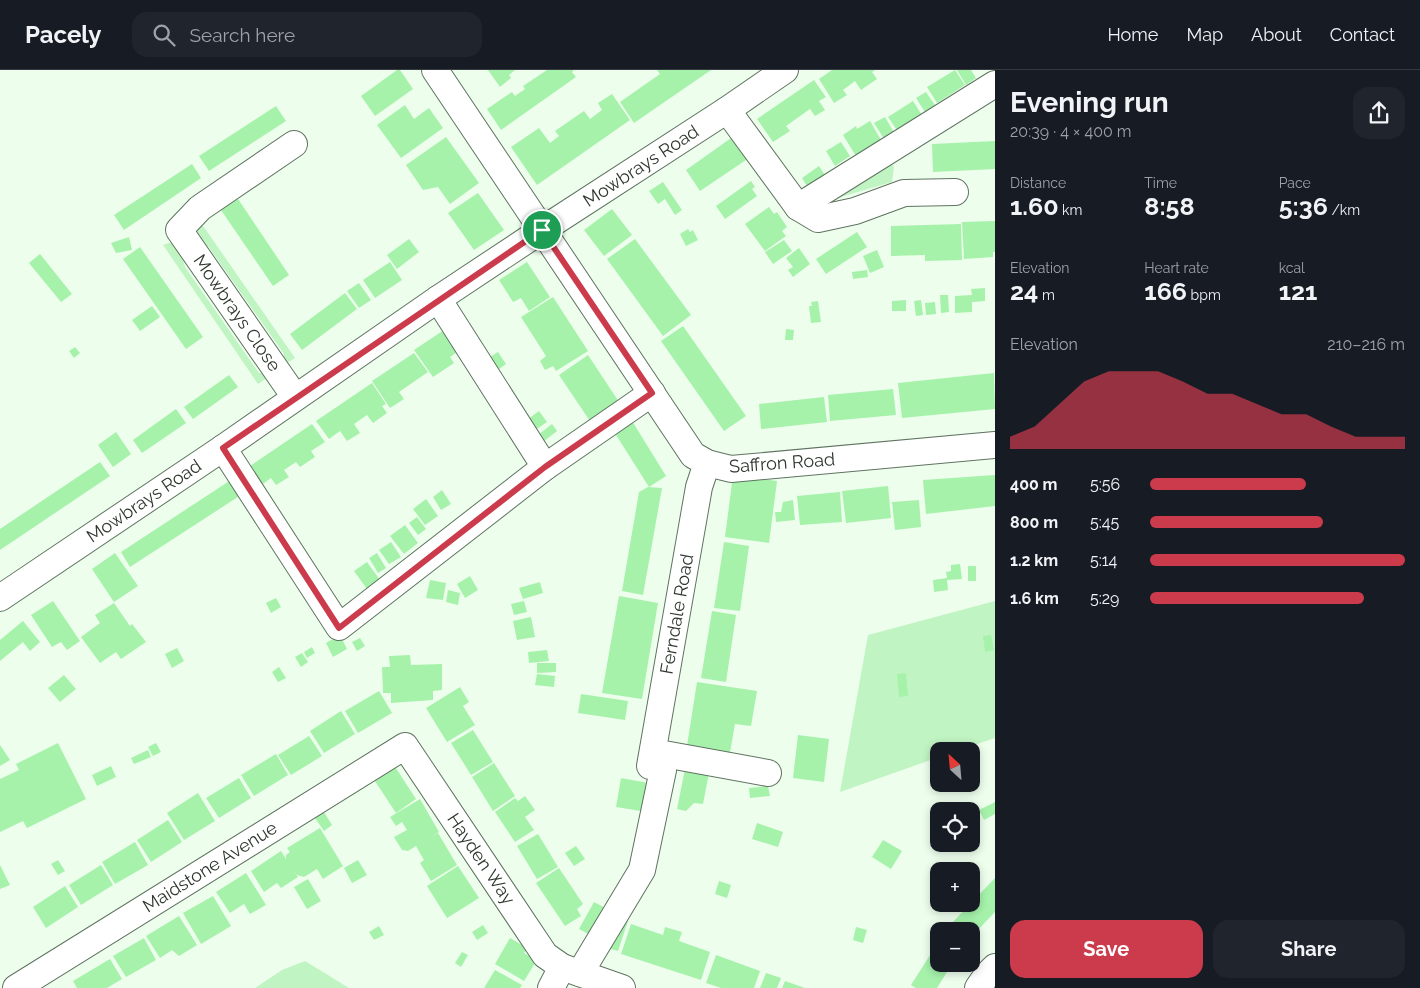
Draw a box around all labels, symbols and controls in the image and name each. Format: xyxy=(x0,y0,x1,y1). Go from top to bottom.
search box xyxy=(132,12,482,57)
text: Pacely xyxy=(25,20,102,49)
icon: search xyxy=(150,21,178,49)
text: Search here xyxy=(190,24,295,46)
text: Home xyxy=(1107,24,1158,45)
text: Map xyxy=(1186,24,1223,45)
text: About xyxy=(1251,24,1302,45)
text: Contact xyxy=(1330,24,1395,45)
text: Evening run xyxy=(1010,86,1169,119)
button: share xyxy=(1353,87,1405,139)
street label: Mowbrays Road xyxy=(579,120,702,211)
text: 20:39 · 4 × 400 m xyxy=(1010,122,1132,141)
text: Distance xyxy=(1010,175,1066,191)
text: Time xyxy=(1144,175,1177,191)
text: Pace xyxy=(1279,175,1311,191)
text: 1.60 xyxy=(1010,191,1059,221)
text: 8:58 xyxy=(1144,191,1195,221)
text: 5:36 xyxy=(1279,191,1328,221)
text: km xyxy=(1059,202,1082,218)
text: /km xyxy=(1328,202,1360,218)
pin xyxy=(521,209,563,251)
icon: arrive xyxy=(528,216,556,244)
street label: Mowbrays Close xyxy=(189,250,286,375)
text: Elevation xyxy=(1010,260,1069,276)
text: Heart rate xyxy=(1144,260,1209,276)
text: kcal xyxy=(1279,260,1305,276)
text: 24 xyxy=(1010,276,1038,306)
text: 166 xyxy=(1144,276,1187,306)
text: 121 xyxy=(1279,276,1317,306)
text: m xyxy=(1038,287,1055,303)
text: bpm xyxy=(1187,287,1221,303)
text: Elevation xyxy=(1010,335,1078,354)
text: 210–216 m xyxy=(1327,335,1405,354)
street label: Saffron Road xyxy=(728,448,836,477)
street label: Mowbrays Road xyxy=(82,455,205,547)
text: 400 m xyxy=(1010,475,1058,494)
text: 5:56 xyxy=(1090,475,1120,494)
text: 800 m xyxy=(1010,513,1058,532)
text: 5:45 xyxy=(1090,513,1119,532)
text: 1.2 km xyxy=(1010,551,1058,570)
text: 5:14 xyxy=(1090,551,1117,570)
street label: Ferndale Road xyxy=(656,552,697,676)
text: 1.6 km xyxy=(1010,589,1059,608)
text: 5:29 xyxy=(1090,589,1119,608)
north arrow xyxy=(930,742,980,792)
map controls xyxy=(930,742,980,972)
button: locate xyxy=(930,802,980,852)
street label: Hayden Way xyxy=(443,809,520,909)
street label: Maidstone Avenue xyxy=(139,817,281,916)
button: + xyxy=(930,862,980,912)
button: Save xyxy=(1010,920,1203,978)
button: Share xyxy=(1213,920,1405,978)
button: − xyxy=(930,922,980,972)

